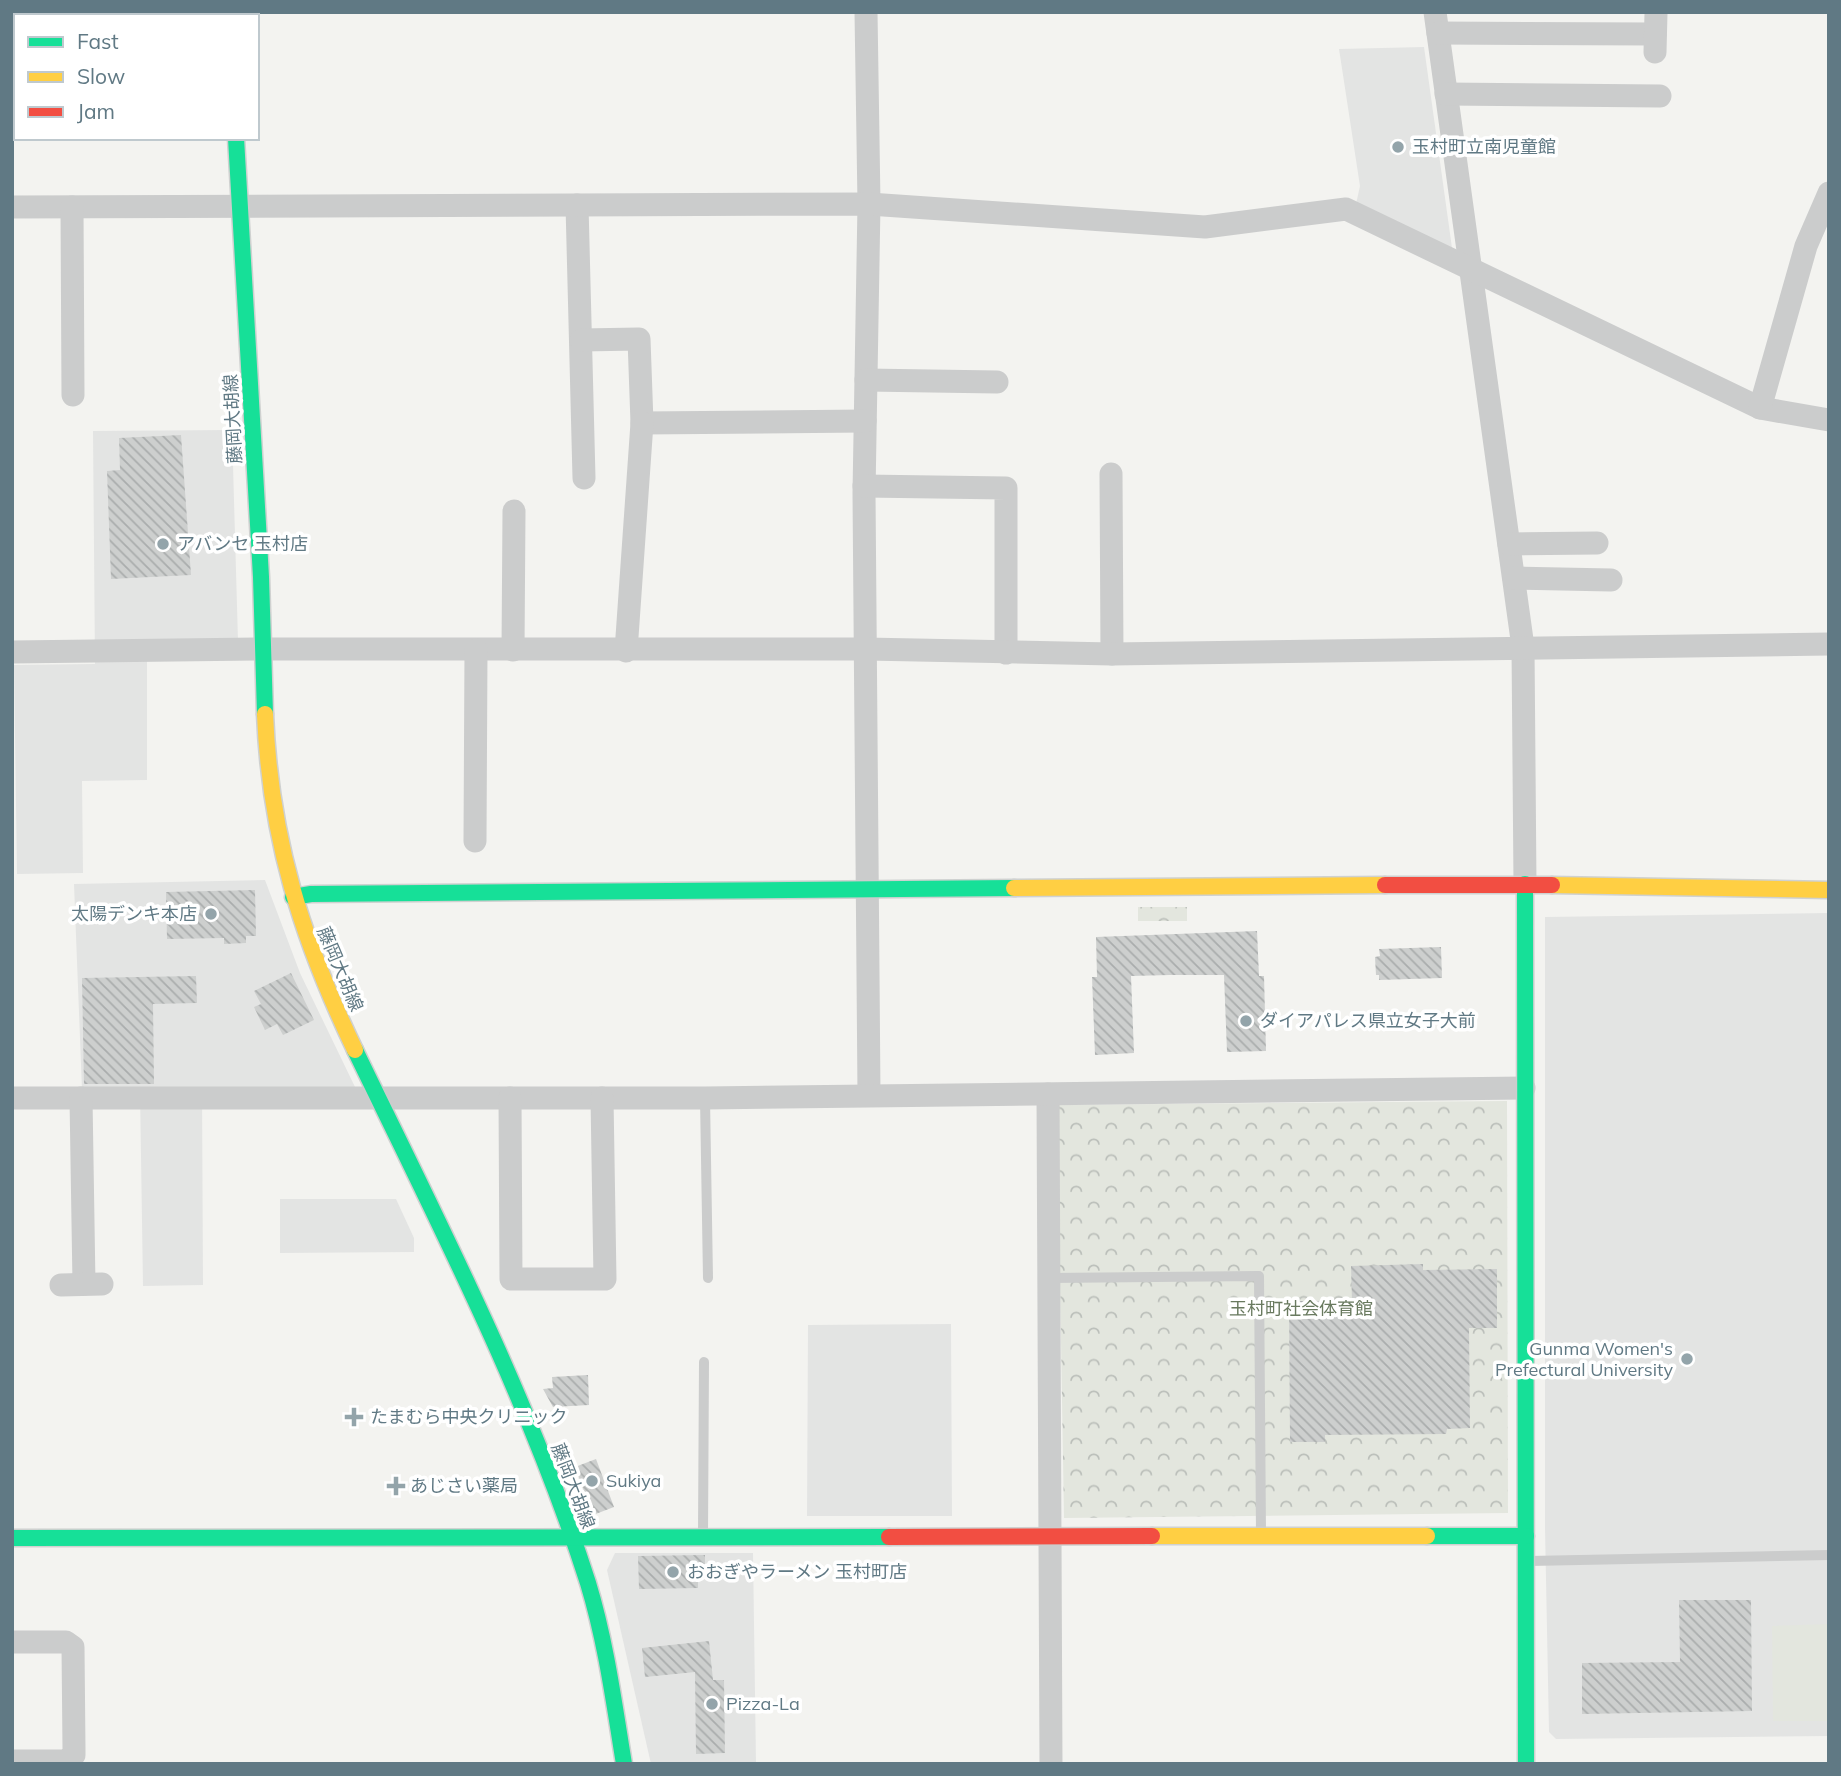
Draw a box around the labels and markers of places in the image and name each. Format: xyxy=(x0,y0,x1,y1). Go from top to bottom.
place label: 玉村町立南児童館 xyxy=(1412,135,1556,158)
marker: 玉村町立南児童館 xyxy=(1390,139,1406,155)
place label: アバンセ 玉村店 xyxy=(177,532,308,555)
marker: アバンセ 玉村店 xyxy=(155,536,171,552)
place label: 太陽デンキ本店 xyxy=(71,902,197,925)
marker: 太陽デンキ本店 xyxy=(203,906,219,922)
place label: ダイアパレス県立女子大前 xyxy=(1260,1009,1476,1032)
marker: ダイアパレス県立女子大前 xyxy=(1238,1013,1254,1029)
place label: Gunma Women's Prefectural University xyxy=(1495,1337,1673,1381)
marker: Gunma Women's Prefectural University xyxy=(1679,1351,1695,1367)
place label: たまむら中央クリニック xyxy=(370,1405,567,1428)
marker: たまむら中央クリニック xyxy=(344,1407,364,1427)
place label: Sukiya xyxy=(606,1469,661,1492)
marker: Sukiya xyxy=(584,1473,600,1489)
place label: あじさい薬局 xyxy=(410,1474,518,1497)
marker: あじさい薬局 xyxy=(388,1478,404,1494)
place label: おおぎやラーメン 玉村町店 xyxy=(687,1560,907,1583)
marker: おおぎやラーメン 玉村町店 xyxy=(665,1564,681,1580)
place label: Pizza-La xyxy=(726,1692,800,1715)
marker: Pizza-La xyxy=(704,1696,720,1712)

